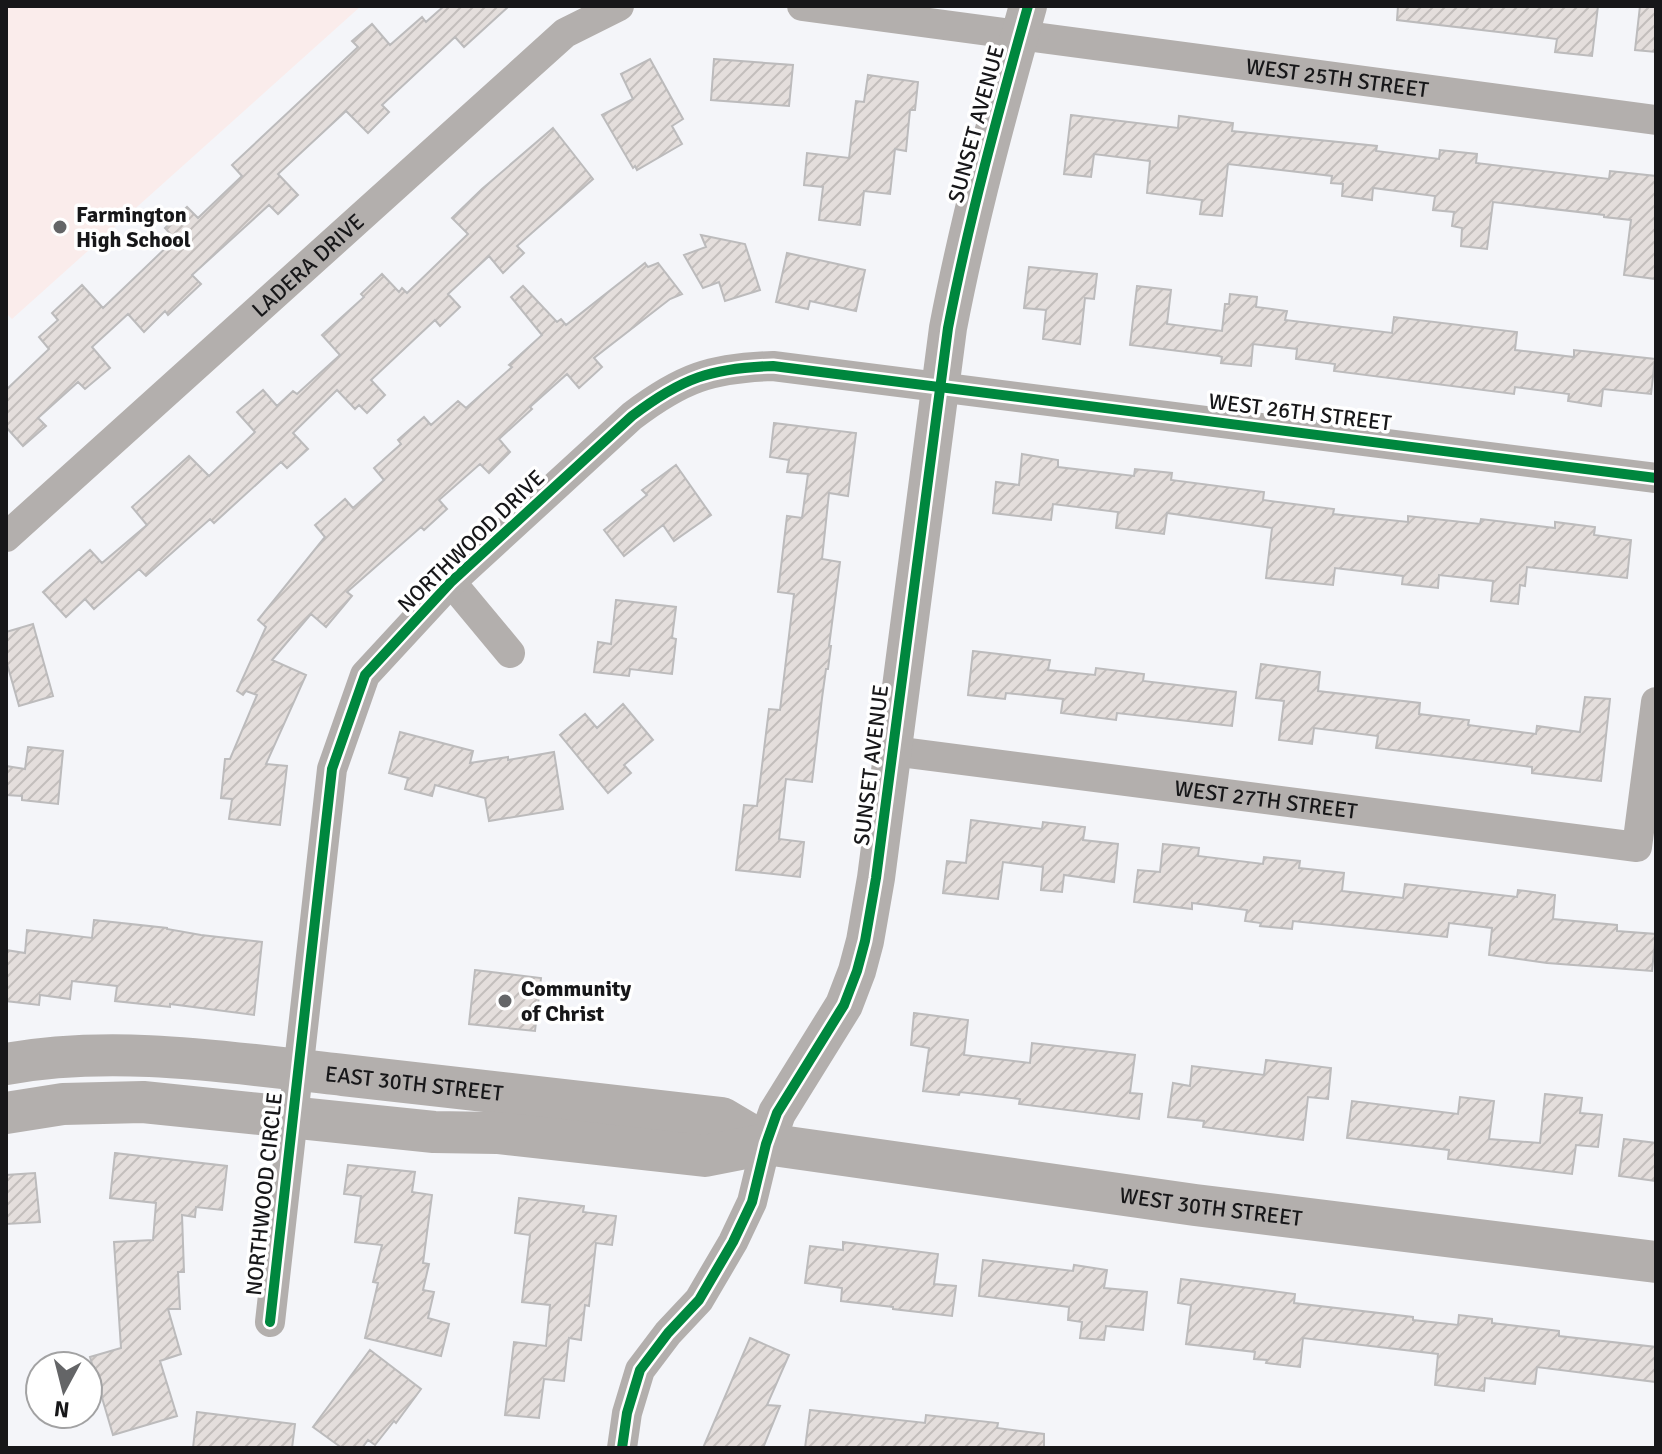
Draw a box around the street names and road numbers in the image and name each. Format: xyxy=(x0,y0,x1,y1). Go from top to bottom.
street label: SUNSET AVENUE xyxy=(942,42,1010,206)
street label: WEST 25TH STREET xyxy=(1244,52,1430,103)
street label: LADERA DRIVE xyxy=(246,208,369,323)
street label: WEST 26TH STREET xyxy=(1207,387,1393,437)
street label: NORTHWOOD DRIVE xyxy=(392,464,550,618)
street label: SUNSET AVENUE xyxy=(848,683,894,847)
street label: WEST 27TH STREET xyxy=(1173,774,1359,824)
street label: EAST 30TH STREET xyxy=(324,1060,505,1107)
street label: NORTHWOOD CIRCLE xyxy=(240,1091,288,1297)
street label: WEST 30TH STREET xyxy=(1118,1181,1304,1232)

